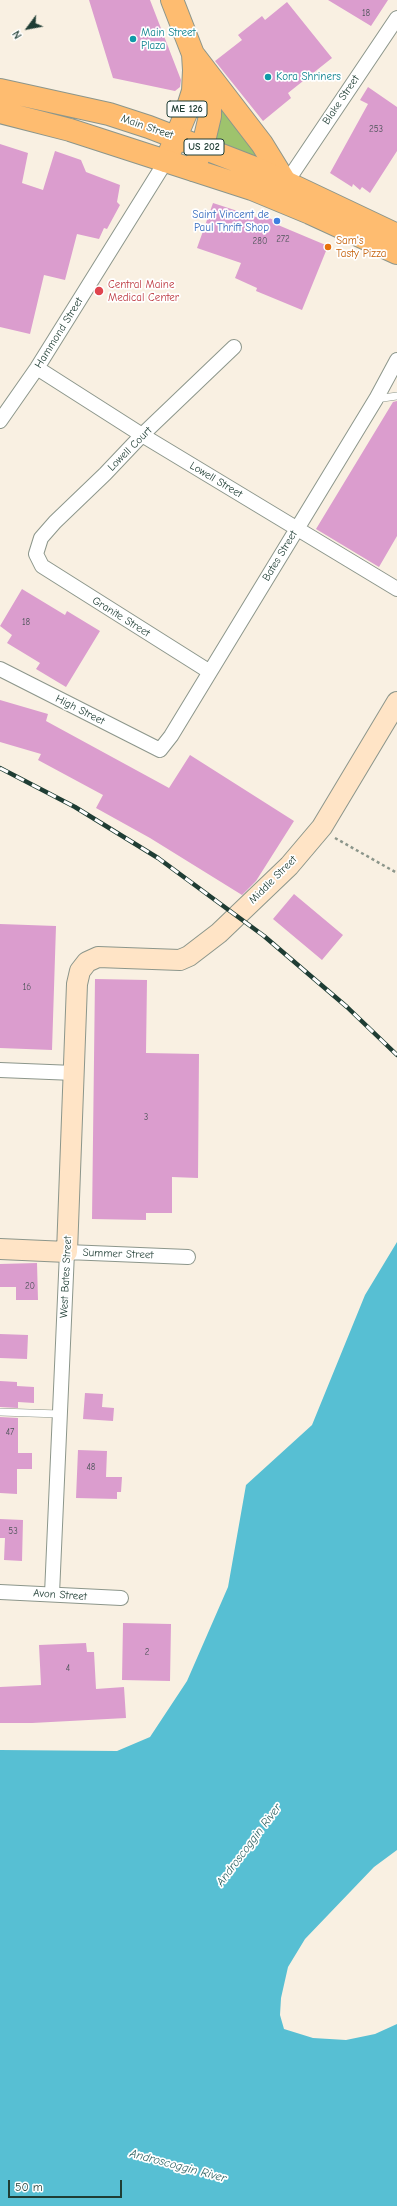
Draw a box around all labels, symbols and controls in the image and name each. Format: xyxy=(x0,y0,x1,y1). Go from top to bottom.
north arrow xyxy=(8,8,48,48)
house number: 18 xyxy=(362,8,370,18)
place label: Main Street Plaza xyxy=(141,26,196,52)
text: N xyxy=(10,28,25,41)
marker: Main Street Plaza xyxy=(128,34,138,44)
place label: Kora Shriners xyxy=(276,70,341,84)
marker: Kora Shriners xyxy=(263,72,273,82)
street label: Blake Street xyxy=(320,73,362,127)
road number: ME 126 xyxy=(167,101,207,117)
street label: Main Street xyxy=(119,112,175,142)
house number: 253 xyxy=(369,124,383,134)
road number: US 202 xyxy=(184,139,224,155)
place label: Saint Vincent de Paul Thrift Shop xyxy=(192,208,269,234)
marker: Saint Vincent de Paul Thrift Shop xyxy=(272,216,282,226)
house number: 272 xyxy=(276,234,290,244)
place label: Sam's Tasty Pizza xyxy=(336,234,386,260)
house number: 280 xyxy=(253,236,267,246)
marker: Sam's Tasty Pizza xyxy=(323,242,333,252)
place label: Central Maine Medical Center xyxy=(108,278,179,304)
marker: Central Maine Medical Center xyxy=(93,285,105,297)
street label: Hammond Street xyxy=(32,295,86,371)
street label: Lowell Court xyxy=(105,424,155,474)
street label: Lowell Street xyxy=(187,459,245,501)
street label: Bates Street xyxy=(260,528,300,584)
street label: Granite Street xyxy=(90,594,152,640)
house number: 18 xyxy=(22,617,30,627)
street label: High Street xyxy=(53,692,107,728)
street label: Middle Street xyxy=(246,853,300,907)
house number: 16 xyxy=(23,982,31,992)
house number: 3 xyxy=(144,1112,148,1122)
street label: West Bates Street xyxy=(57,1236,75,1318)
street label: Summer Street xyxy=(82,1246,154,1262)
house number: 20 xyxy=(25,1281,35,1291)
house number: 47 xyxy=(6,1427,14,1437)
house number: 48 xyxy=(87,1462,95,1472)
house number: 53 xyxy=(8,1526,18,1536)
street label: Avon Street xyxy=(33,1587,87,1603)
house number: 2 xyxy=(145,1647,149,1657)
house number: 4 xyxy=(66,1663,70,1673)
water label: Androscoggin River xyxy=(213,1801,285,1889)
water label: Androscoggin River xyxy=(128,2146,228,2186)
scale bar xyxy=(10,2172,124,2198)
text: 50 m xyxy=(15,2180,43,2194)

